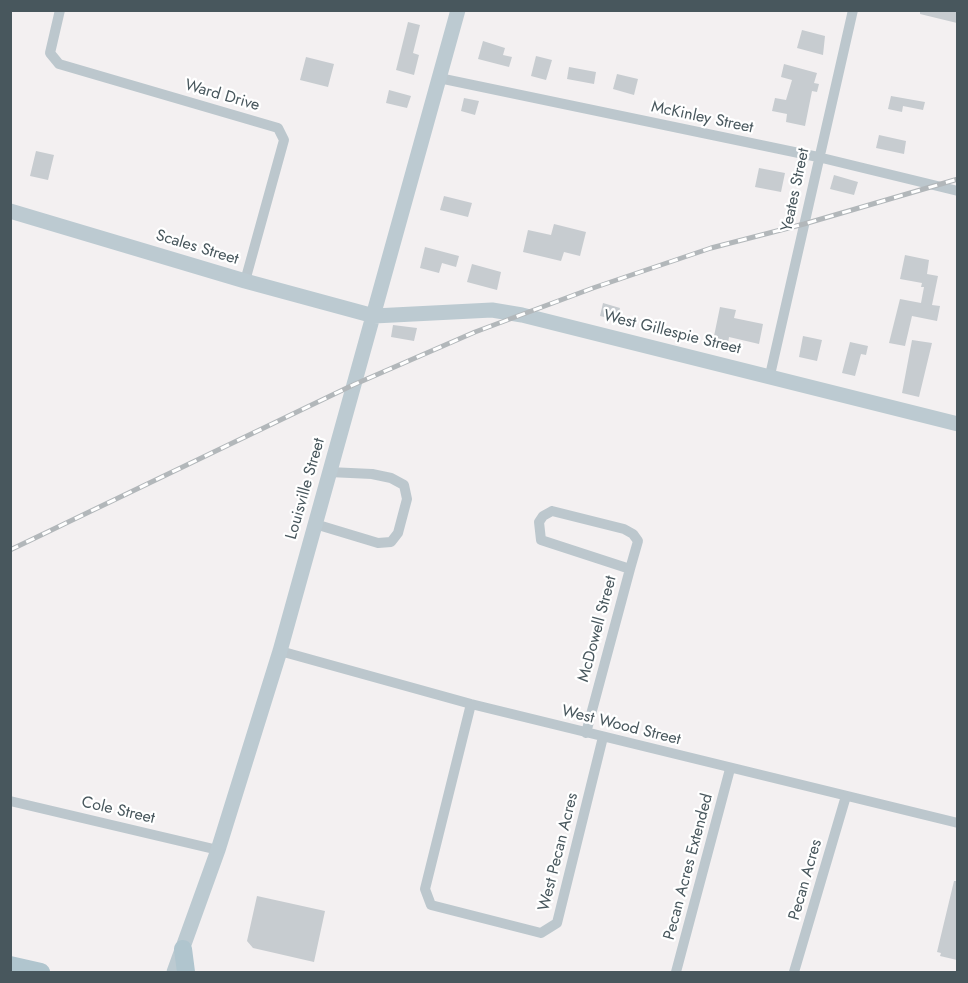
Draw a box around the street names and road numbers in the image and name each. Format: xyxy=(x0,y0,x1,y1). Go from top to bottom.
street label: Ward Drive xyxy=(182,76,262,116)
street label: McKinley Street xyxy=(649,98,755,138)
street label: Yeates Street xyxy=(778,147,814,233)
street label: Scales Street xyxy=(153,226,241,270)
street label: West Gillespie Street xyxy=(601,307,743,359)
street label: Louisville Street xyxy=(282,436,330,542)
street label: McDowell Street xyxy=(575,574,621,684)
street label: West Wood Street xyxy=(559,702,683,750)
street label: West Pecan Acres xyxy=(535,791,583,913)
street label: Pecan Acres Extended xyxy=(660,792,718,942)
street label: Cole Street xyxy=(80,793,156,829)
street label: Pecan Acres xyxy=(785,837,827,923)

